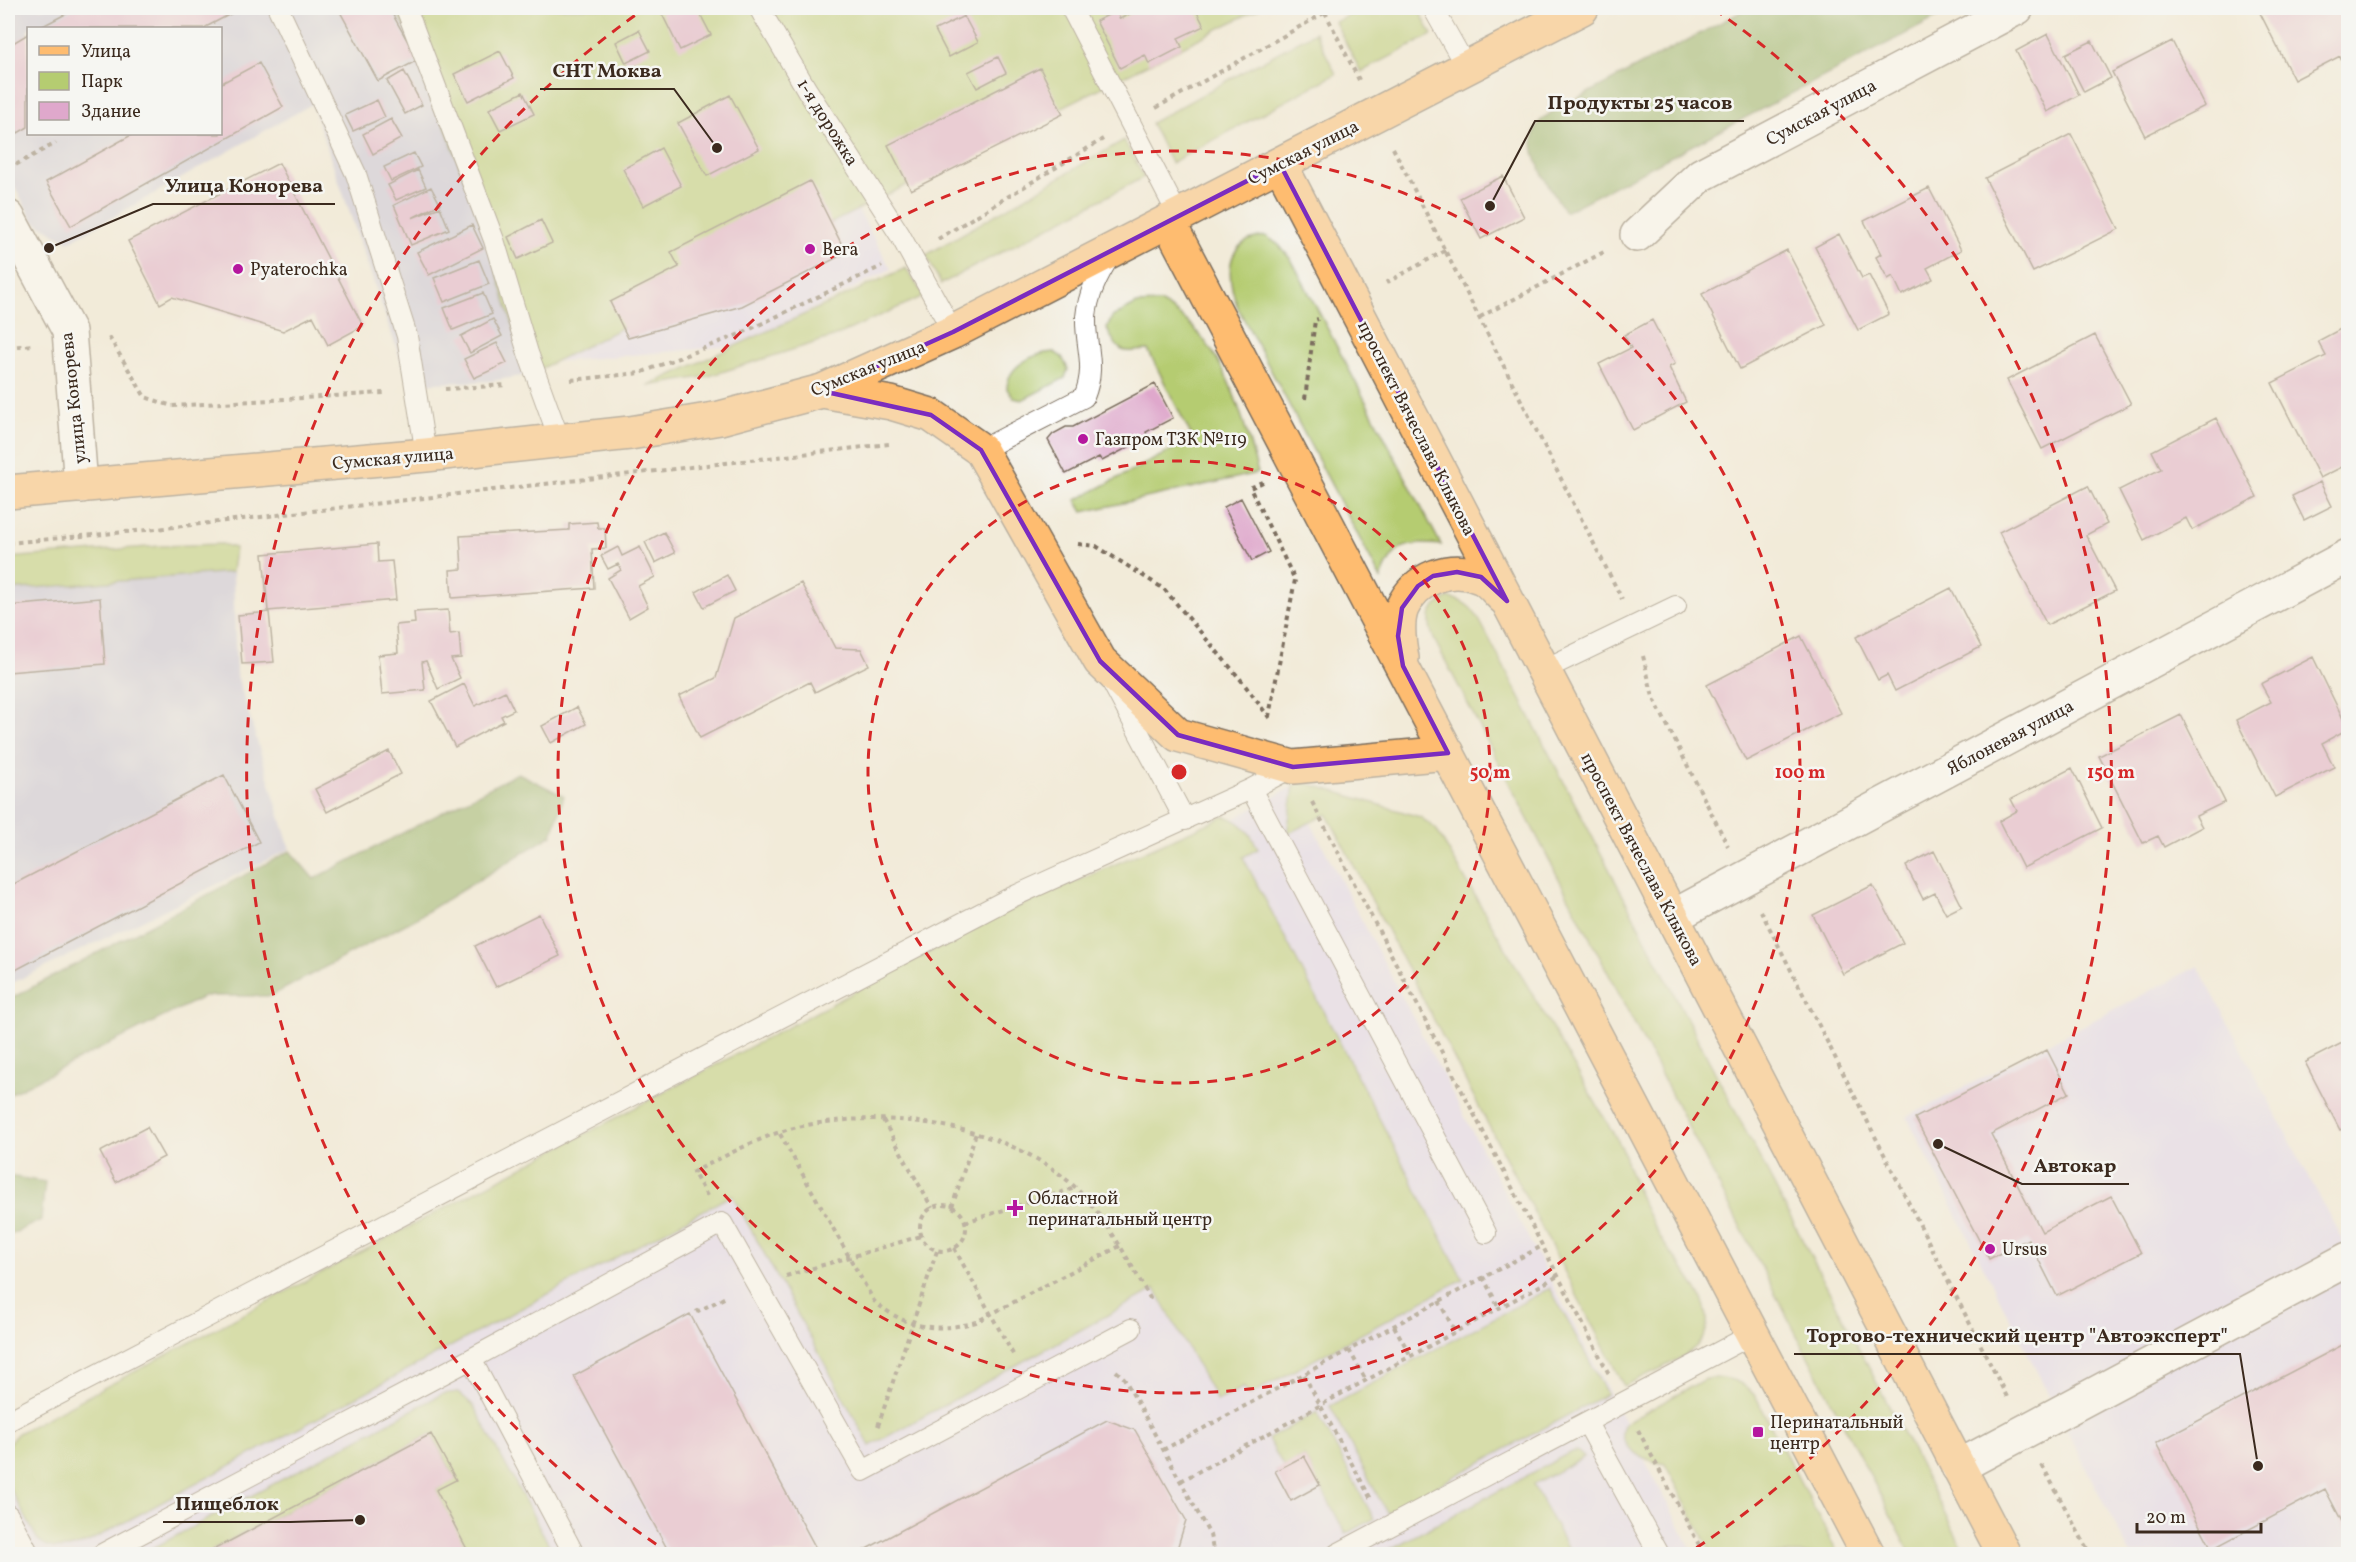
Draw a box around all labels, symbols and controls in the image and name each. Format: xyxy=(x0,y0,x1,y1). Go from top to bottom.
legend xyxy=(27,27,222,135)
text: Улица xyxy=(81,40,131,65)
callout: СНТ Моква xyxy=(540,51,674,89)
text: СНТ Моква xyxy=(552,58,662,86)
text: Парк xyxy=(81,70,123,95)
street label: 1-я дорожка xyxy=(790,74,864,171)
street label: Сумская улица xyxy=(1762,74,1881,153)
callout: Продукты 25 часов xyxy=(1535,83,1744,121)
text: Продукты 25 часов xyxy=(1548,90,1732,118)
text: Здание xyxy=(81,100,141,125)
street label: Сумская улица xyxy=(1244,115,1364,192)
callout: Улица Конорева xyxy=(153,166,335,204)
text: Улица Конорева xyxy=(165,173,323,201)
place label: Вега xyxy=(822,238,859,263)
marker: Вега xyxy=(803,242,817,256)
place label: Pyaterochka xyxy=(250,258,348,283)
marker: Pyaterochka xyxy=(231,262,245,276)
street label: проспект Вячеслава Клыкова xyxy=(1350,317,1481,541)
street label: улица Конорева xyxy=(55,331,94,465)
street label: Сумская улица xyxy=(807,335,930,404)
place label: Газпром ТЗК №119 xyxy=(1095,428,1247,453)
marker: Газпром ТЗК №119 xyxy=(1076,432,1090,446)
street label: Сумская улица xyxy=(331,442,455,477)
street label: Яблоневая улица xyxy=(1943,694,2079,782)
street label: проспект Вячеслава Клыкова xyxy=(1574,748,1708,971)
text: 50 m xyxy=(1470,761,1510,786)
text: 100 m xyxy=(1775,761,1825,786)
text: 150 m xyxy=(2087,761,2135,786)
centre of rings xyxy=(1169,762,1189,782)
callout: Автокар xyxy=(2022,1146,2129,1184)
text: Автокар xyxy=(2034,1153,2116,1181)
place label: Областной перинатальный центр xyxy=(1028,1187,1212,1233)
marker: Областной перинатальный центр xyxy=(1006,1199,1024,1217)
place label: Ursus xyxy=(2002,1238,2047,1263)
marker: Ursus xyxy=(1983,1242,1997,1256)
callout: Торгово-технический центр "Автоэксперт" xyxy=(1794,1316,2240,1354)
text: Торгово-технический центр "Автоэксперт" xyxy=(1806,1323,2228,1351)
place label: Перинатальный центр xyxy=(1770,1411,1903,1457)
marker: Перинатальный центр xyxy=(1751,1425,1765,1439)
callout: Пищеблок xyxy=(163,1484,290,1522)
text: Пищеблок xyxy=(175,1491,279,1519)
scale bar xyxy=(2137,1496,2262,1534)
text: 20 m xyxy=(2146,1506,2186,1531)

